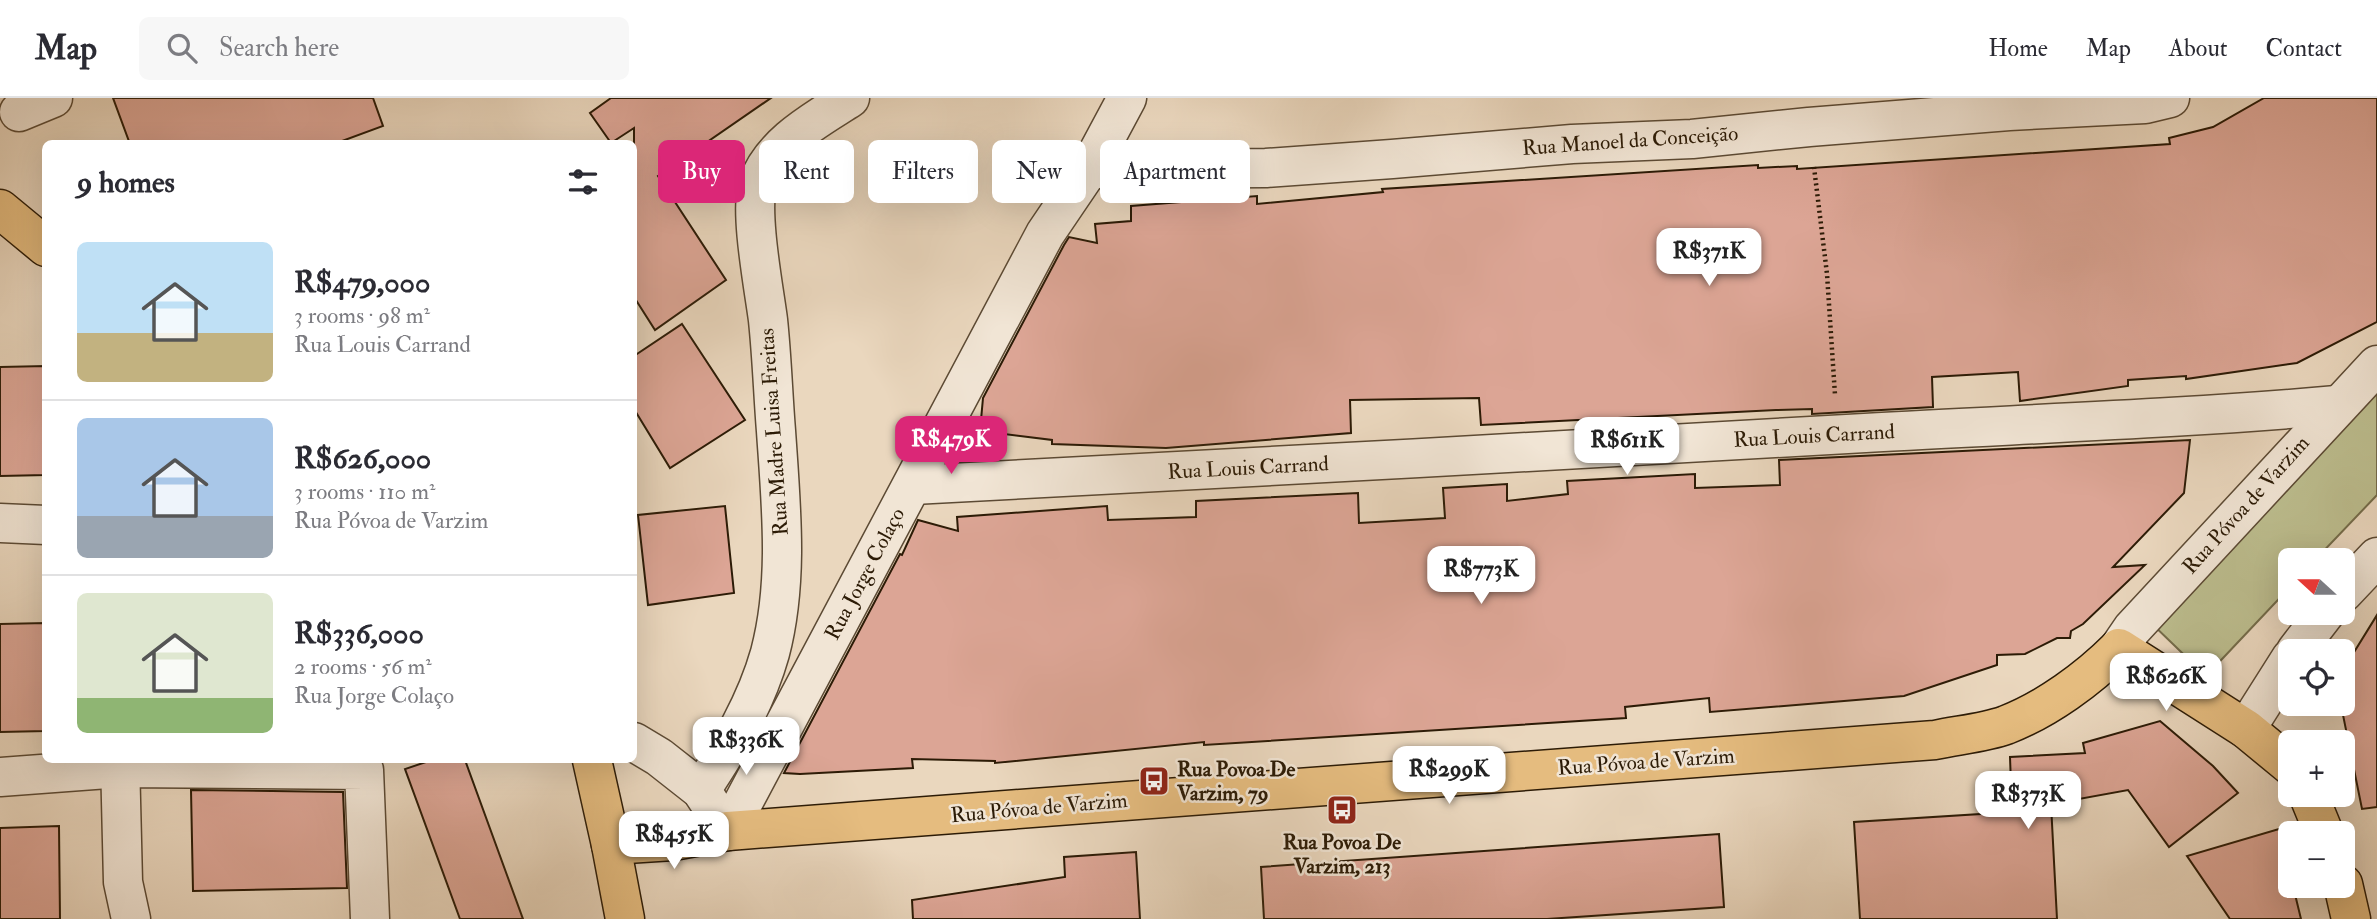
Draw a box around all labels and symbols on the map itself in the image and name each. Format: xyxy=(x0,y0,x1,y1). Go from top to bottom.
street label: Rua Manoel da Conceição xyxy=(1521,120,1739,162)
pin: R$371K xyxy=(1652,228,1766,288)
street label: Rua Madre Luisa Freitas xyxy=(753,327,795,537)
pin: R$479K xyxy=(894,416,1008,476)
pin: R$611K xyxy=(1570,418,1684,477)
street label: Rua Louis Carrand xyxy=(1733,418,1896,454)
street label: Rua Póvoa de Varzim xyxy=(2177,430,2315,580)
street label: Rua Louis Carrand xyxy=(1167,450,1330,486)
street label: Rua Jorge Colaço xyxy=(819,503,911,645)
pin: R$773K xyxy=(1424,546,1538,606)
north arrow xyxy=(2278,548,2356,625)
pin: R$626K xyxy=(2109,654,2223,713)
pin: R$336K xyxy=(689,718,803,777)
street label: Rua Póvoa de Varzim xyxy=(1557,742,1735,782)
pin: R$299K xyxy=(1392,746,1506,806)
place label: Rua Povoa De Varzim, 79 xyxy=(1176,756,1296,807)
bus stop icon: Rua Povoa De Varzim, 79 xyxy=(1137,764,1171,798)
pin: R$373K xyxy=(1971,772,2085,831)
street label: Rua Póvoa de Varzim xyxy=(949,787,1129,829)
bus stop icon: Rua Povoa De Varzim, 213 xyxy=(1325,793,1359,827)
pin: R$455K xyxy=(617,812,731,871)
place label: Rua Povoa De Varzim, 213 xyxy=(1283,829,1401,880)

